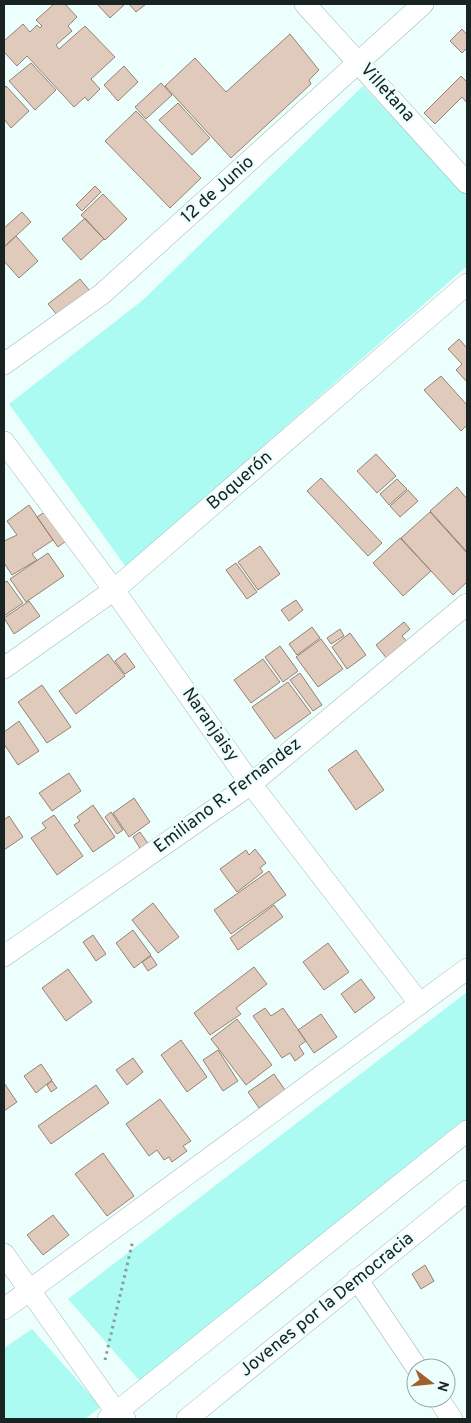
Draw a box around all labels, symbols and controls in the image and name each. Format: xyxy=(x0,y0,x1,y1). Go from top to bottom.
street label: Villetana xyxy=(355,59,419,127)
street label: 12 de Junio xyxy=(177,151,259,229)
street label: Boquerón xyxy=(203,446,277,516)
street label: Naranjaisy xyxy=(176,684,244,766)
street label: Emiliano R. Fernandez xyxy=(150,733,306,859)
street label: Jovenes por la Democracia xyxy=(235,1228,419,1382)
north arrow xyxy=(406,1358,456,1408)
text: N xyxy=(432,1379,452,1393)

